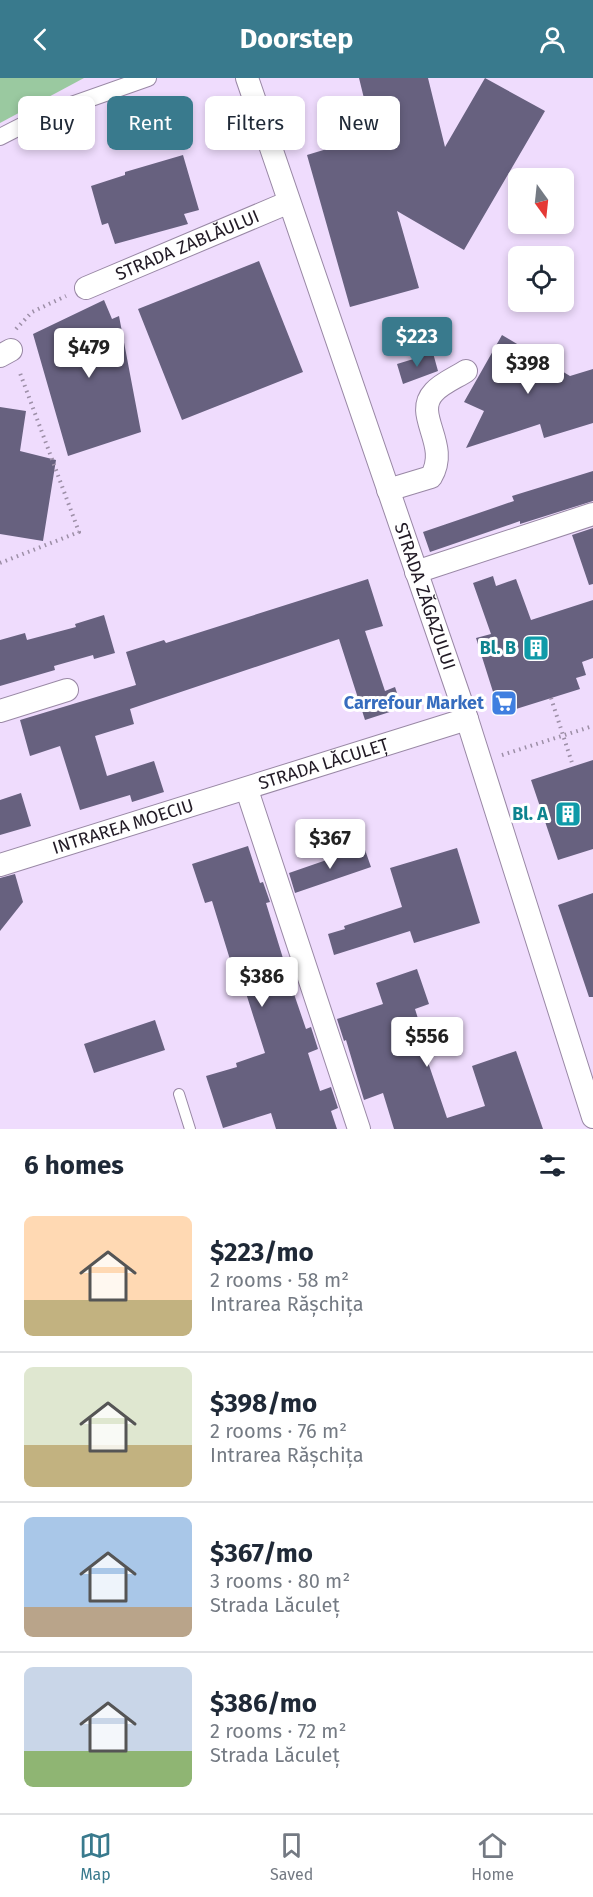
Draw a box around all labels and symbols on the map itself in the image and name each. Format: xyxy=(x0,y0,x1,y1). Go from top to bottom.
north arrow xyxy=(508,168,574,234)
street label: STRADA ZABLĂULUI xyxy=(112,205,262,285)
pin: $223 xyxy=(381,317,453,368)
pin: $479 xyxy=(53,328,125,379)
pin: $398 xyxy=(492,344,564,395)
street label: STRADA ZĂGAZULUI xyxy=(389,520,460,673)
building icon: Bl. B xyxy=(521,633,551,663)
place label: Bl. B xyxy=(480,637,516,659)
supermarket icon: Carrefour Market xyxy=(489,688,519,718)
place label: Carrefour Market xyxy=(344,692,485,714)
street label: STRADA LĂCULEȚ xyxy=(256,733,392,795)
street label: INTRAREA MOECIU xyxy=(50,794,196,859)
building icon: Bl. A xyxy=(553,799,583,829)
place label: Bl. A xyxy=(512,803,548,825)
pin: $367 xyxy=(294,819,366,870)
pin: $386 xyxy=(226,957,298,1008)
pin: $556 xyxy=(391,1017,463,1068)

